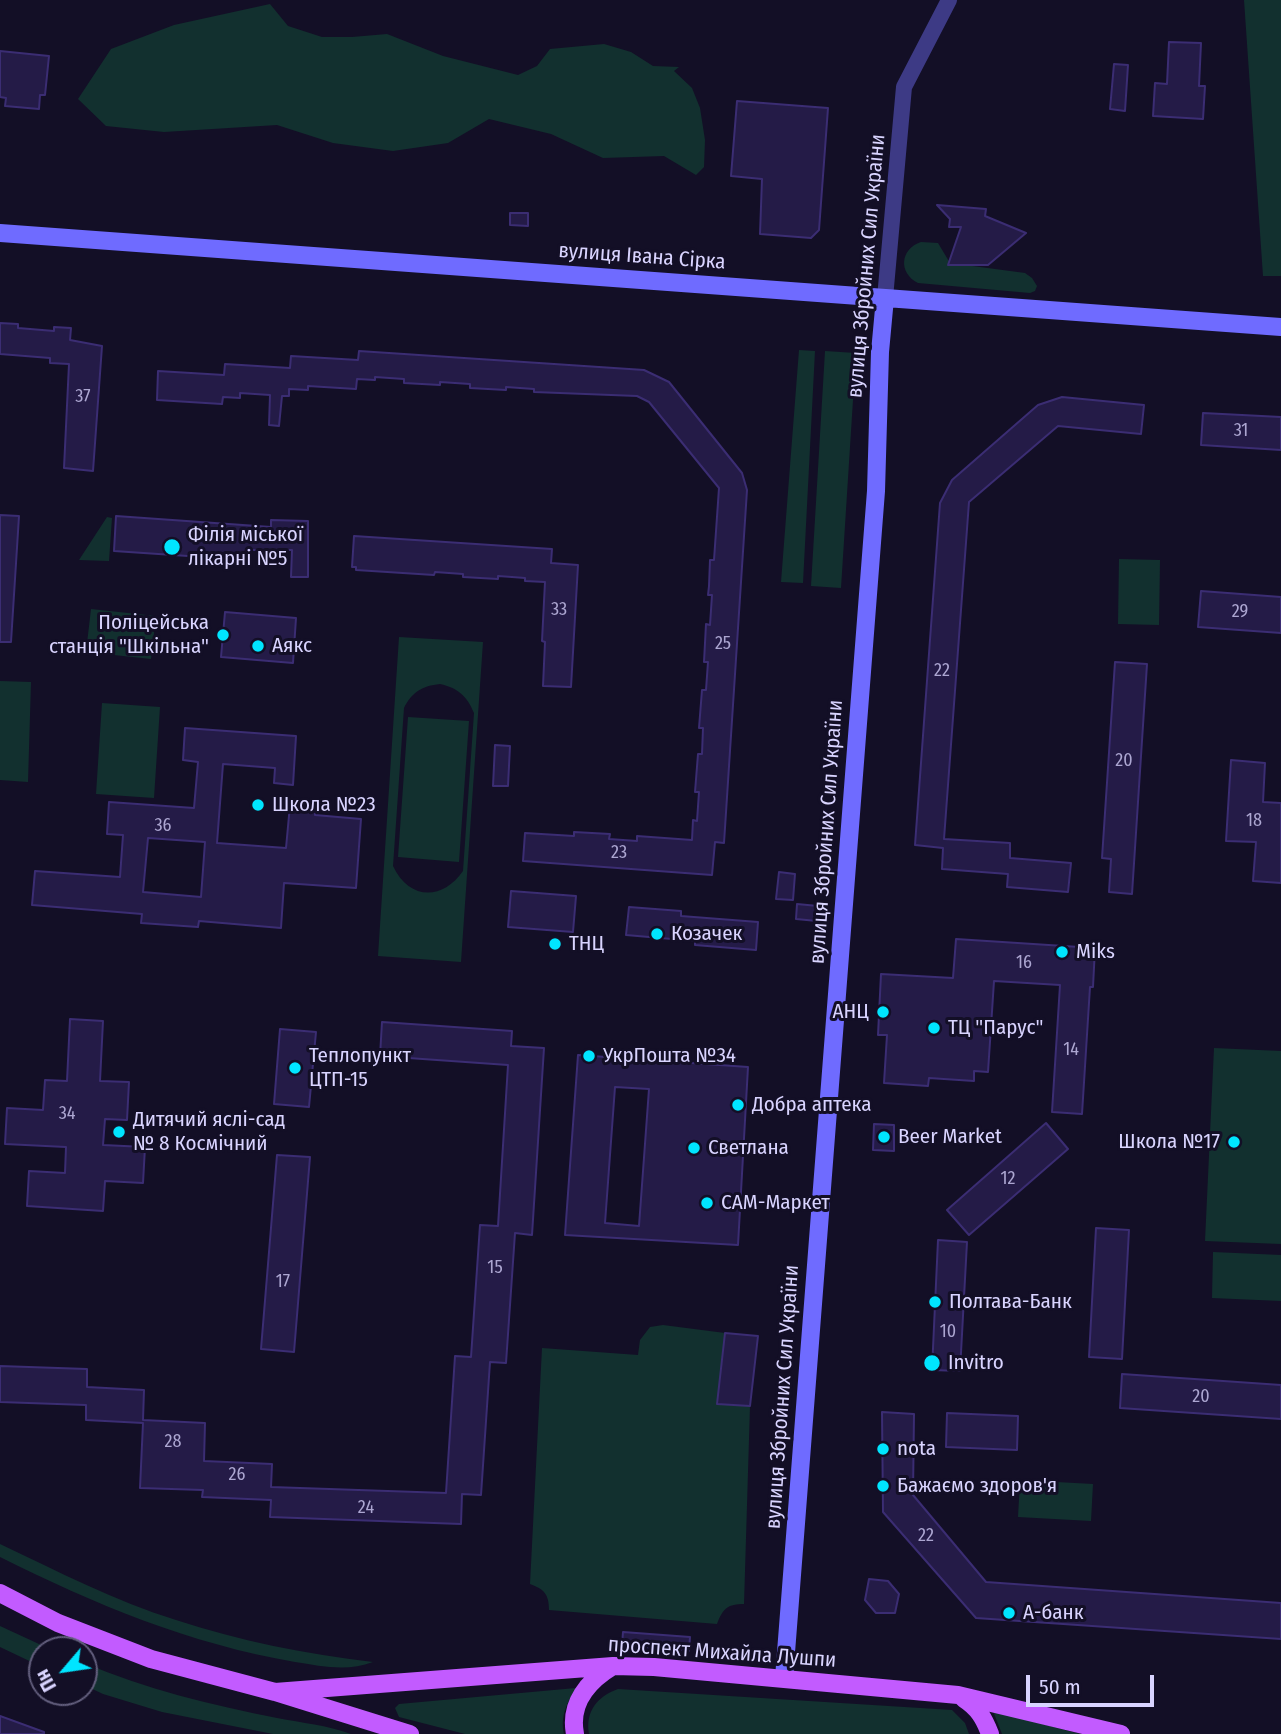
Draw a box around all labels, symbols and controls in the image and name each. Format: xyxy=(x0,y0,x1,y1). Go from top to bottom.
street label: вулиця Збройних Сил України xyxy=(843,133,891,399)
street label: вулиця Івана Сірка xyxy=(558,239,726,275)
house number: 37 xyxy=(75,386,91,408)
house number: 31 xyxy=(1234,420,1248,442)
place label: Філія міської лікарні №5 xyxy=(188,522,303,572)
marker: Філія міської лікарні №5 xyxy=(162,537,182,557)
house number: 33 xyxy=(551,599,567,621)
house number: 29 xyxy=(1232,601,1248,623)
place label: Поліцейська станція "Шкільна" xyxy=(49,610,209,660)
marker: Поліцейська станція "Шкільна" xyxy=(215,627,231,643)
place label: Аякс xyxy=(272,633,312,659)
house number: 25 xyxy=(715,633,731,655)
marker: Аякс xyxy=(250,638,266,654)
house number: 22 xyxy=(934,660,950,682)
street label: вулиця Збройних Сил України xyxy=(805,699,849,965)
house number: 20 xyxy=(1115,750,1133,772)
place label: Школа №23 xyxy=(272,792,376,818)
marker: Школа №23 xyxy=(250,797,266,813)
house number: 18 xyxy=(1246,810,1262,832)
house number: 36 xyxy=(154,815,172,837)
house number: 23 xyxy=(611,842,627,864)
place label: Козачек xyxy=(671,921,742,947)
marker: Козачек xyxy=(649,926,665,942)
place label: ТНЦ xyxy=(569,931,604,957)
marker: ТНЦ xyxy=(547,936,563,952)
place label: Miks xyxy=(1076,939,1115,965)
marker: Miks xyxy=(1054,944,1070,960)
house number: 16 xyxy=(1016,952,1032,974)
place label: АНЦ xyxy=(833,999,869,1025)
marker: АНЦ xyxy=(875,1004,891,1020)
place label: ТЦ "Парус" xyxy=(948,1015,1044,1041)
marker: ТЦ "Парус" xyxy=(926,1020,942,1036)
house number: 14 xyxy=(1063,1039,1079,1061)
place label: Теплопункт ЦТП-15 xyxy=(309,1043,411,1093)
place label: УкрПошта №34 xyxy=(603,1043,736,1069)
marker: УкрПошта №34 xyxy=(581,1048,597,1064)
marker: Теплопункт ЦТП-15 xyxy=(287,1060,303,1076)
place label: Добра аптека xyxy=(752,1092,871,1118)
marker: Добра аптека xyxy=(730,1097,746,1113)
house number: 34 xyxy=(59,1103,75,1125)
place label: Дитячий яслі-сад № 8 Космічний xyxy=(133,1107,285,1157)
marker: Дитячий яслі-сад № 8 Космічний xyxy=(111,1124,127,1140)
place label: Beer Market xyxy=(898,1124,1002,1150)
marker: Beer Market xyxy=(876,1129,892,1145)
place label: Школа №17 xyxy=(1118,1129,1220,1155)
marker: Школа №17 xyxy=(1226,1134,1242,1150)
place label: Светлана xyxy=(708,1135,789,1161)
marker: Светлана xyxy=(686,1140,702,1156)
house number: 12 xyxy=(1001,1168,1015,1190)
place label: САМ-Маркет xyxy=(721,1190,830,1216)
marker: САМ-Маркет xyxy=(699,1195,715,1211)
house number: 15 xyxy=(487,1257,503,1279)
street label: вулиця Збройних Сил України xyxy=(761,1264,805,1530)
house number: 17 xyxy=(276,1271,290,1293)
place label: Полтава-Банк xyxy=(949,1289,1072,1315)
marker: Полтава-Банк xyxy=(927,1294,943,1310)
house number: 10 xyxy=(940,1321,956,1343)
place label: Invitro xyxy=(948,1350,1004,1376)
marker: Invitro xyxy=(922,1353,942,1373)
house number: 20 xyxy=(1192,1386,1210,1408)
house number: 28 xyxy=(165,1431,181,1453)
place label: nota xyxy=(897,1436,936,1462)
marker: nota xyxy=(875,1441,891,1457)
house number: 26 xyxy=(229,1464,245,1486)
place label: Бажаємо здоров'я xyxy=(897,1473,1057,1499)
marker: Бажаємо здоров'я xyxy=(875,1478,891,1494)
house number: 24 xyxy=(358,1497,374,1519)
house number: 22 xyxy=(918,1525,934,1547)
place label: А-банк xyxy=(1023,1600,1084,1626)
marker: А-банк xyxy=(1001,1605,1017,1621)
street label: проспект Михайла Лушпи xyxy=(607,1632,837,1674)
north arrow xyxy=(28,1636,98,1706)
scale bar xyxy=(1029,1660,1157,1704)
text: Пн xyxy=(31,1665,61,1695)
text: 50 m xyxy=(1039,1674,1081,1700)

